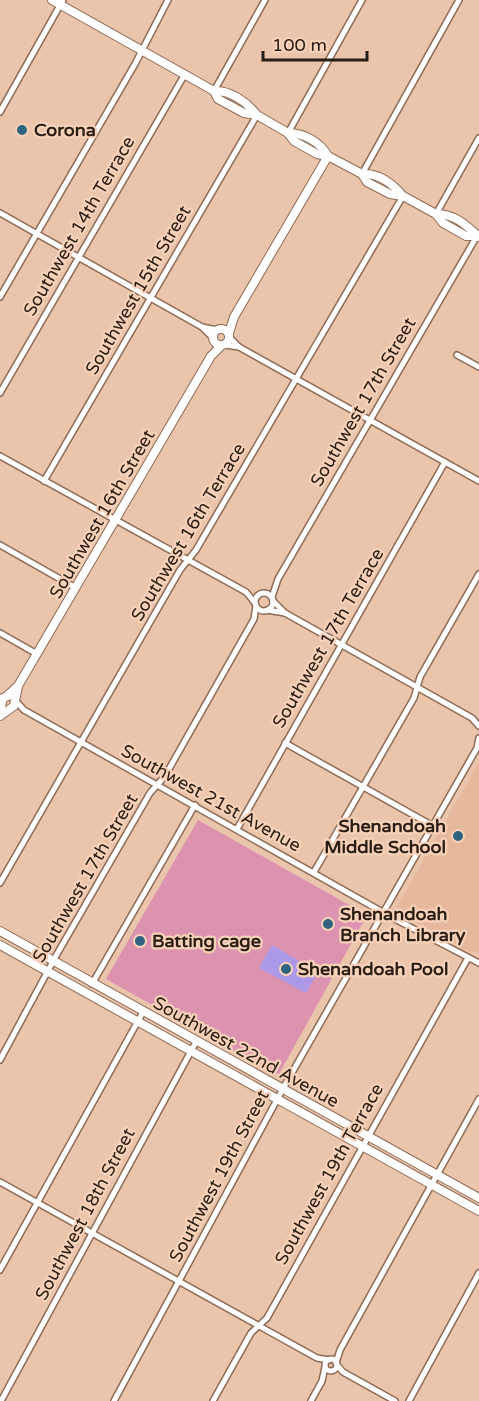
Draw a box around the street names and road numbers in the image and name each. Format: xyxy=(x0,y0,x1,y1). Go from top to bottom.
street label: Southwest 14th Terrace xyxy=(19,132,139,320)
street label: Southwest 15th Street xyxy=(81,201,196,379)
street label: Southwest 17th Street xyxy=(306,313,421,491)
street label: Southwest 16th Street xyxy=(45,425,160,603)
street label: Southwest 16th Terrace xyxy=(126,439,250,625)
street label: Southwest 17th Terrace xyxy=(268,544,388,732)
street label: Southwest 21st Avenue xyxy=(117,739,305,857)
street label: Southwest 17th Street xyxy=(28,789,143,967)
street label: Southwest 22nd Avenue xyxy=(149,992,343,1112)
street label: Southwest 19th Terrace xyxy=(270,1080,388,1268)
street label: Southwest 19th Street xyxy=(164,1086,274,1266)
street label: Southwest 18th Street xyxy=(30,1124,140,1304)

